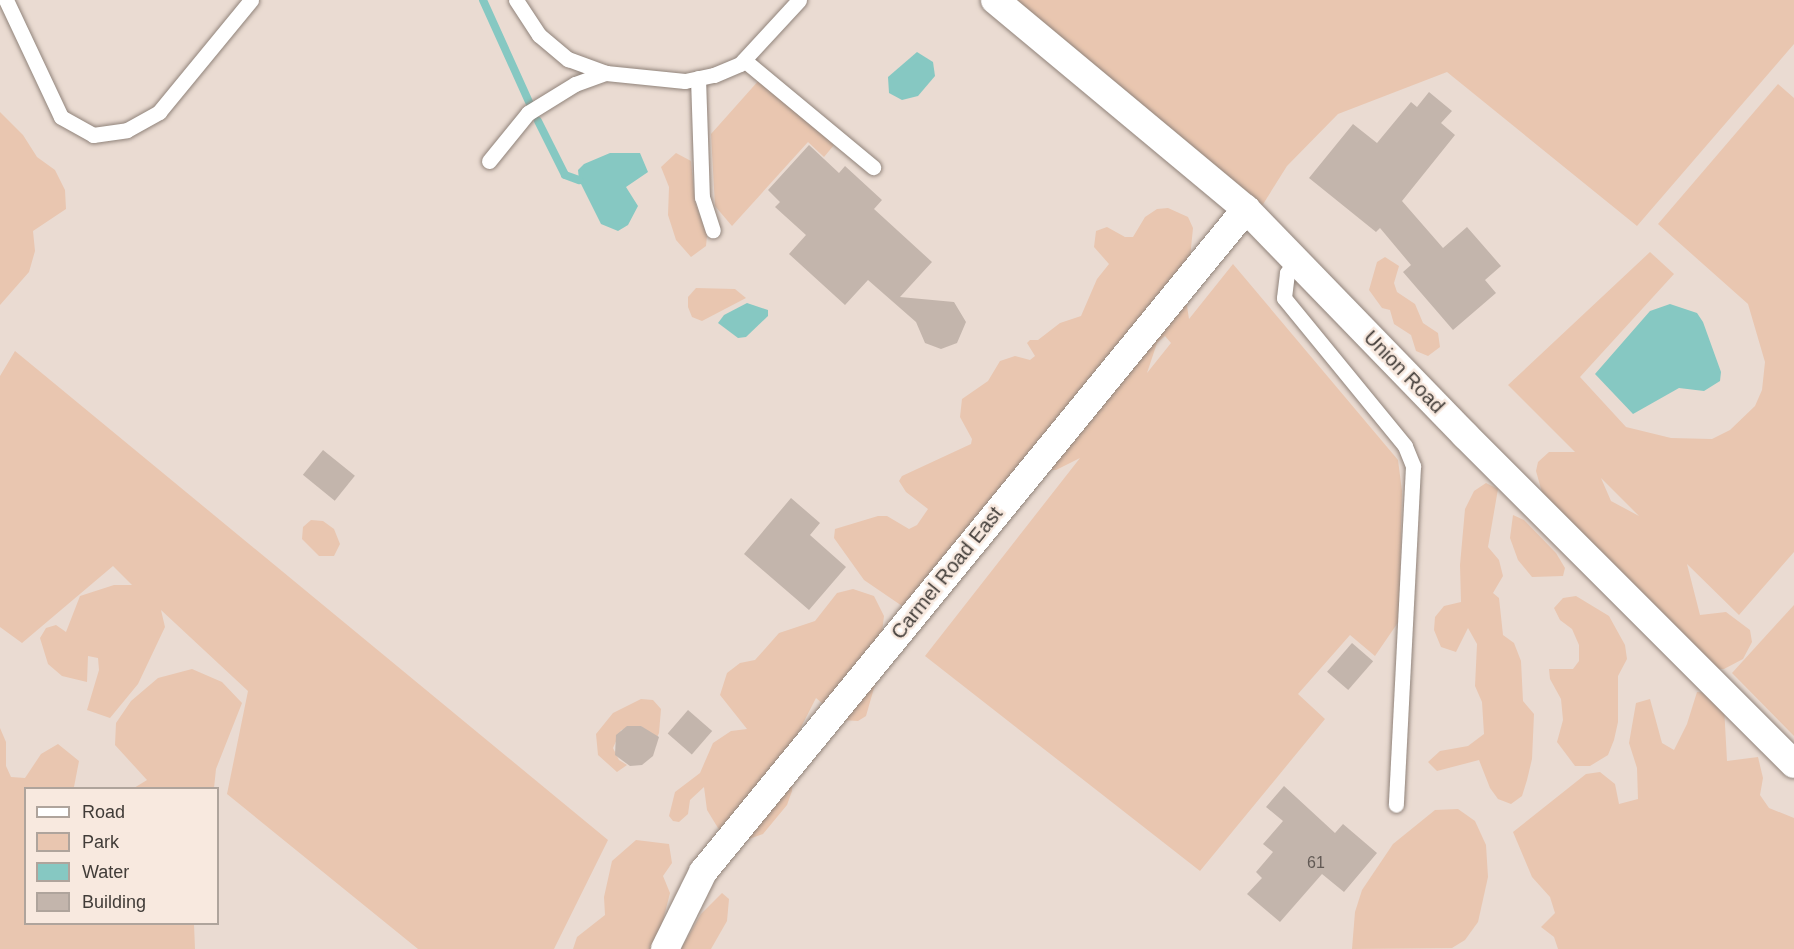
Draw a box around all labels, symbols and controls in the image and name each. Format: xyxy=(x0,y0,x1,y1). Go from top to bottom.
street label: Union Road xyxy=(1359,326,1449,418)
street label: Carmel Road East xyxy=(886,502,1008,644)
legend xyxy=(24,787,219,925)
text: Road xyxy=(82,802,125,822)
text: Park xyxy=(82,832,119,852)
house number: 61 xyxy=(1307,853,1325,873)
text: Water xyxy=(82,862,129,882)
text: Building xyxy=(82,892,146,912)

